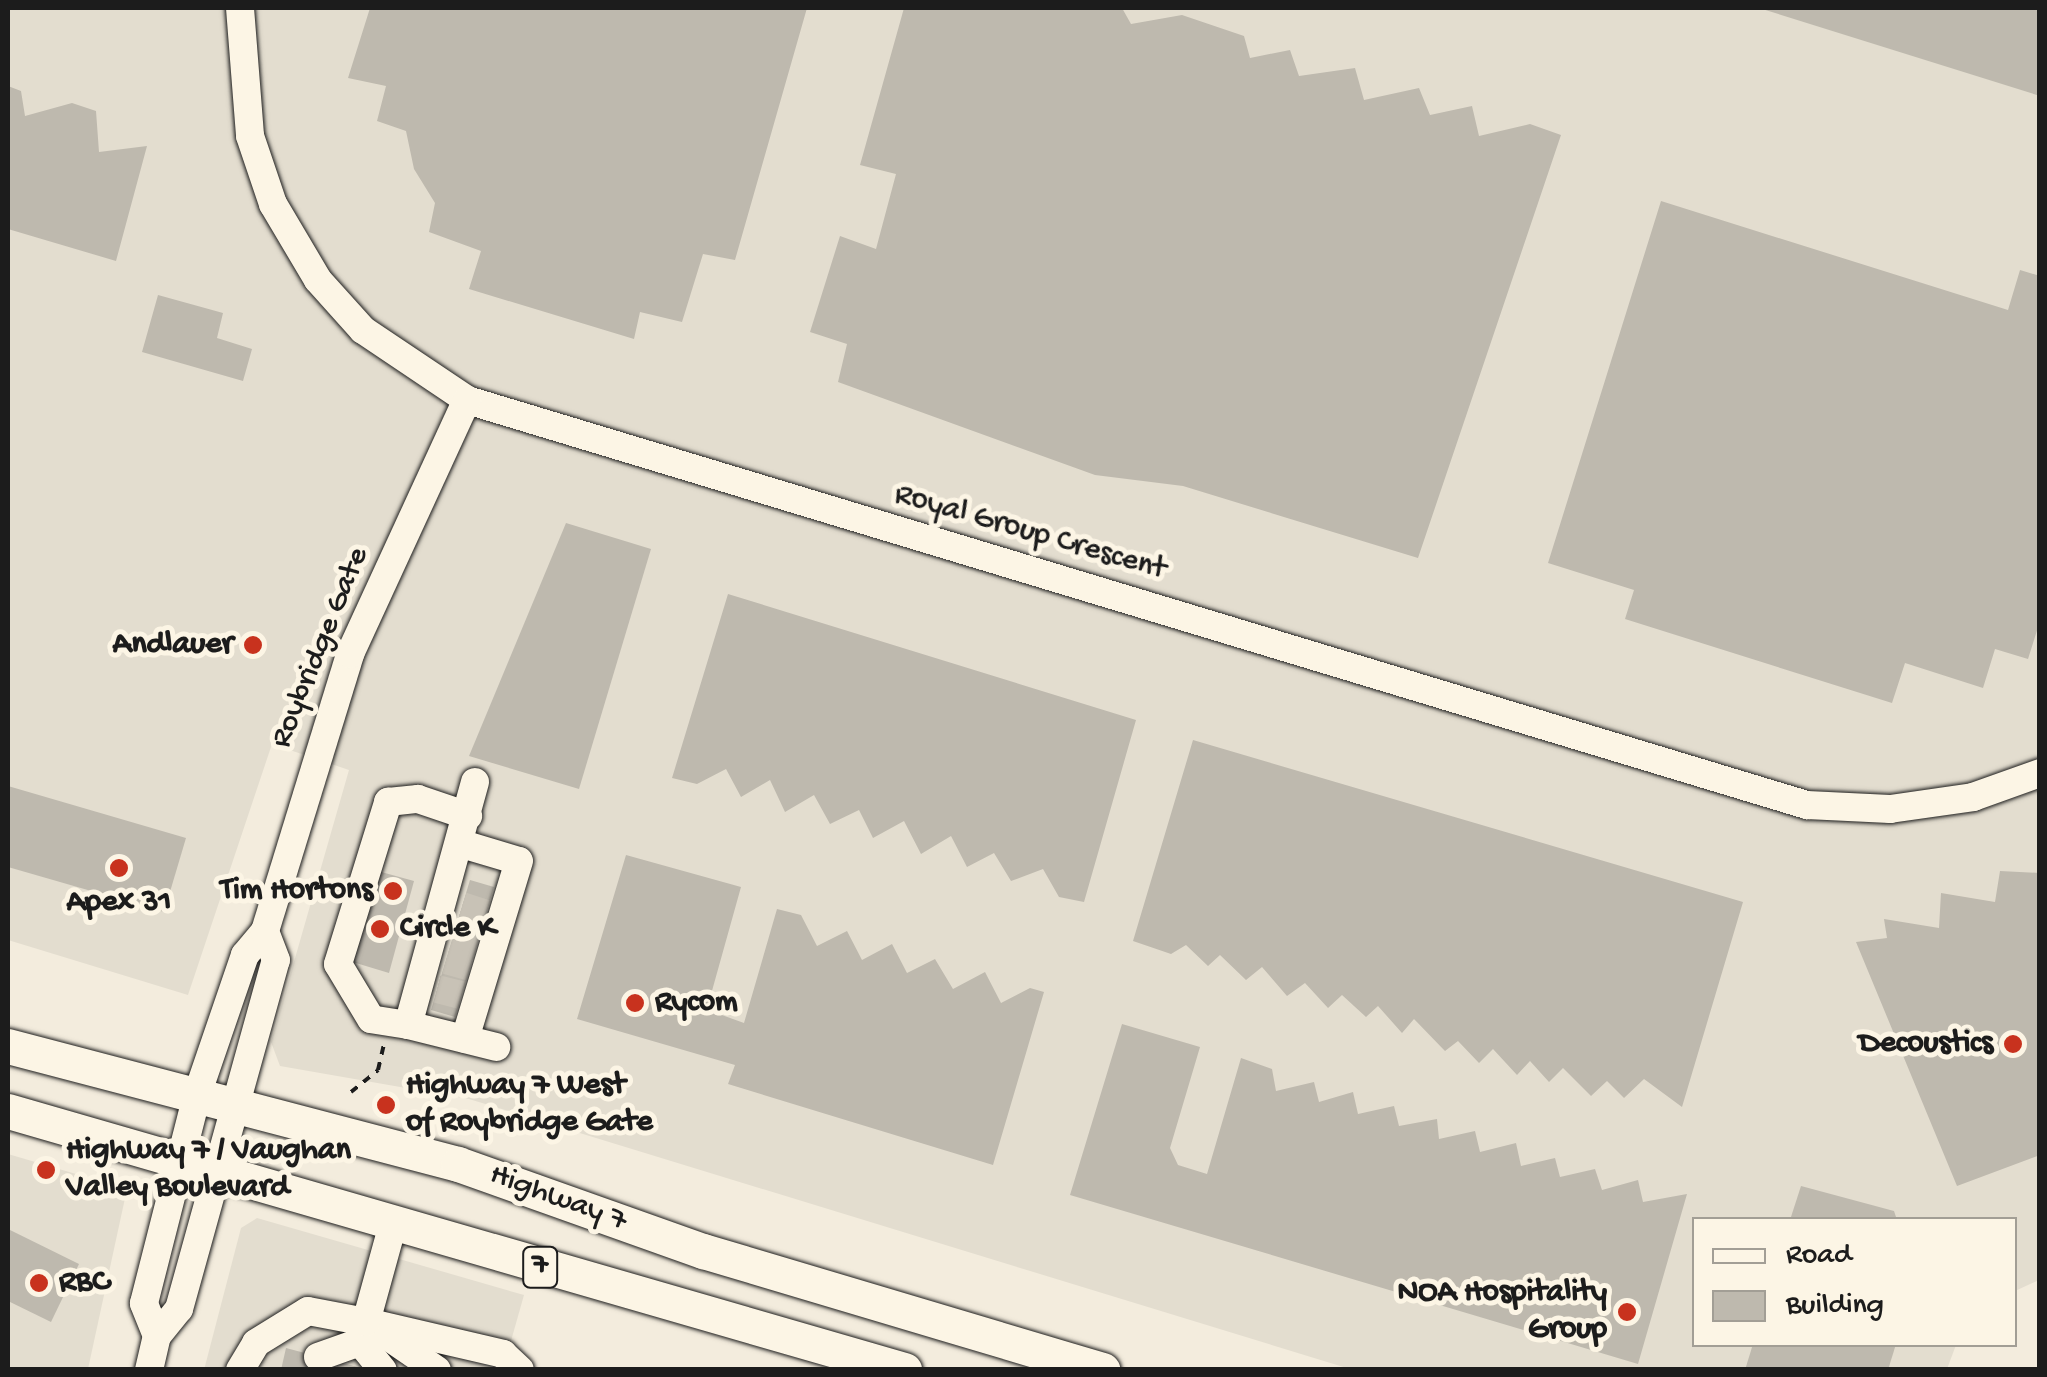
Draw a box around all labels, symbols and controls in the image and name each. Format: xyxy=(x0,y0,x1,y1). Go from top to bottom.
street label: Royal Group Crescent xyxy=(890,476,1170,590)
street label: Roybridge Gate xyxy=(263,542,379,754)
place label: Andlauer xyxy=(112,626,233,664)
marker: Andlauer xyxy=(242,634,264,656)
marker: Apex 31 xyxy=(108,857,130,879)
place label: Tim Hortons xyxy=(221,872,373,910)
marker: Tim Hortons xyxy=(382,880,404,902)
place label: Apex 31 xyxy=(66,884,172,922)
place label: Circle K xyxy=(400,910,495,948)
marker: Circle K xyxy=(369,918,391,940)
place label: Rycom xyxy=(655,984,738,1022)
marker: Rycom xyxy=(624,992,646,1014)
place label: Decoustics xyxy=(1859,1025,1993,1063)
marker: Decoustics xyxy=(2002,1033,2024,1055)
place label: Highway 7 West of Roybridge Gate xyxy=(406,1068,653,1143)
marker: Highway 7 West of Roybridge Gate xyxy=(375,1094,397,1116)
place label: Highway 7 / Vaughan Valley Boulevard xyxy=(66,1133,351,1208)
street label: Highway 7 xyxy=(484,1156,632,1242)
marker: Highway 7 / Vaughan Valley Boulevard xyxy=(35,1159,57,1181)
legend xyxy=(1692,1217,2017,1347)
text: Road xyxy=(1786,1239,1852,1274)
road number: 7 xyxy=(520,1242,560,1292)
place label: RBC xyxy=(59,1264,109,1302)
marker: RBC xyxy=(28,1272,50,1294)
place label: NOA Hospitality Group xyxy=(1397,1275,1607,1350)
text: Building xyxy=(1786,1289,1884,1324)
marker: NOA Hospitality Group xyxy=(1616,1301,1638,1323)

